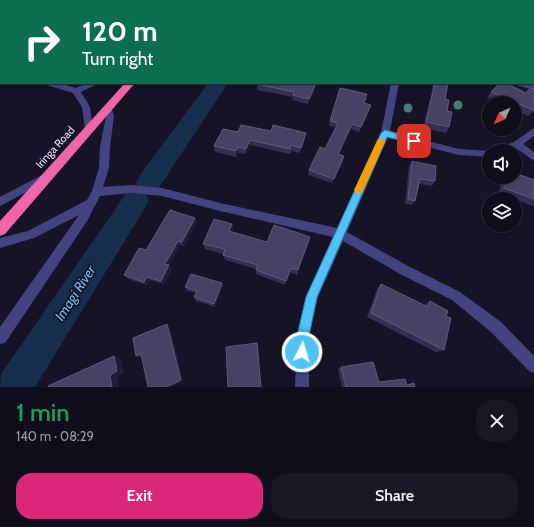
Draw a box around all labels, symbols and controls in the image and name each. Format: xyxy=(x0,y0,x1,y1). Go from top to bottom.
text: 120 m xyxy=(82,14,158,48)
icon: right xyxy=(16,16,68,68)
text: Turn right xyxy=(82,48,153,70)
north arrow xyxy=(482,96,522,136)
map controls xyxy=(482,96,522,232)
street label: Iringa Road xyxy=(32,123,78,171)
pin xyxy=(397,124,431,158)
icon: arrive xyxy=(403,130,425,152)
button: sound xyxy=(482,144,522,184)
button: layers xyxy=(482,192,522,232)
water label: Imagi River xyxy=(51,261,100,324)
position arrow xyxy=(281,331,323,373)
text: 1 min xyxy=(16,398,70,427)
button: close xyxy=(476,400,518,442)
text: 140 m · 08:29 xyxy=(16,428,94,444)
button: Exit xyxy=(16,473,263,519)
button: Share xyxy=(271,473,518,519)

